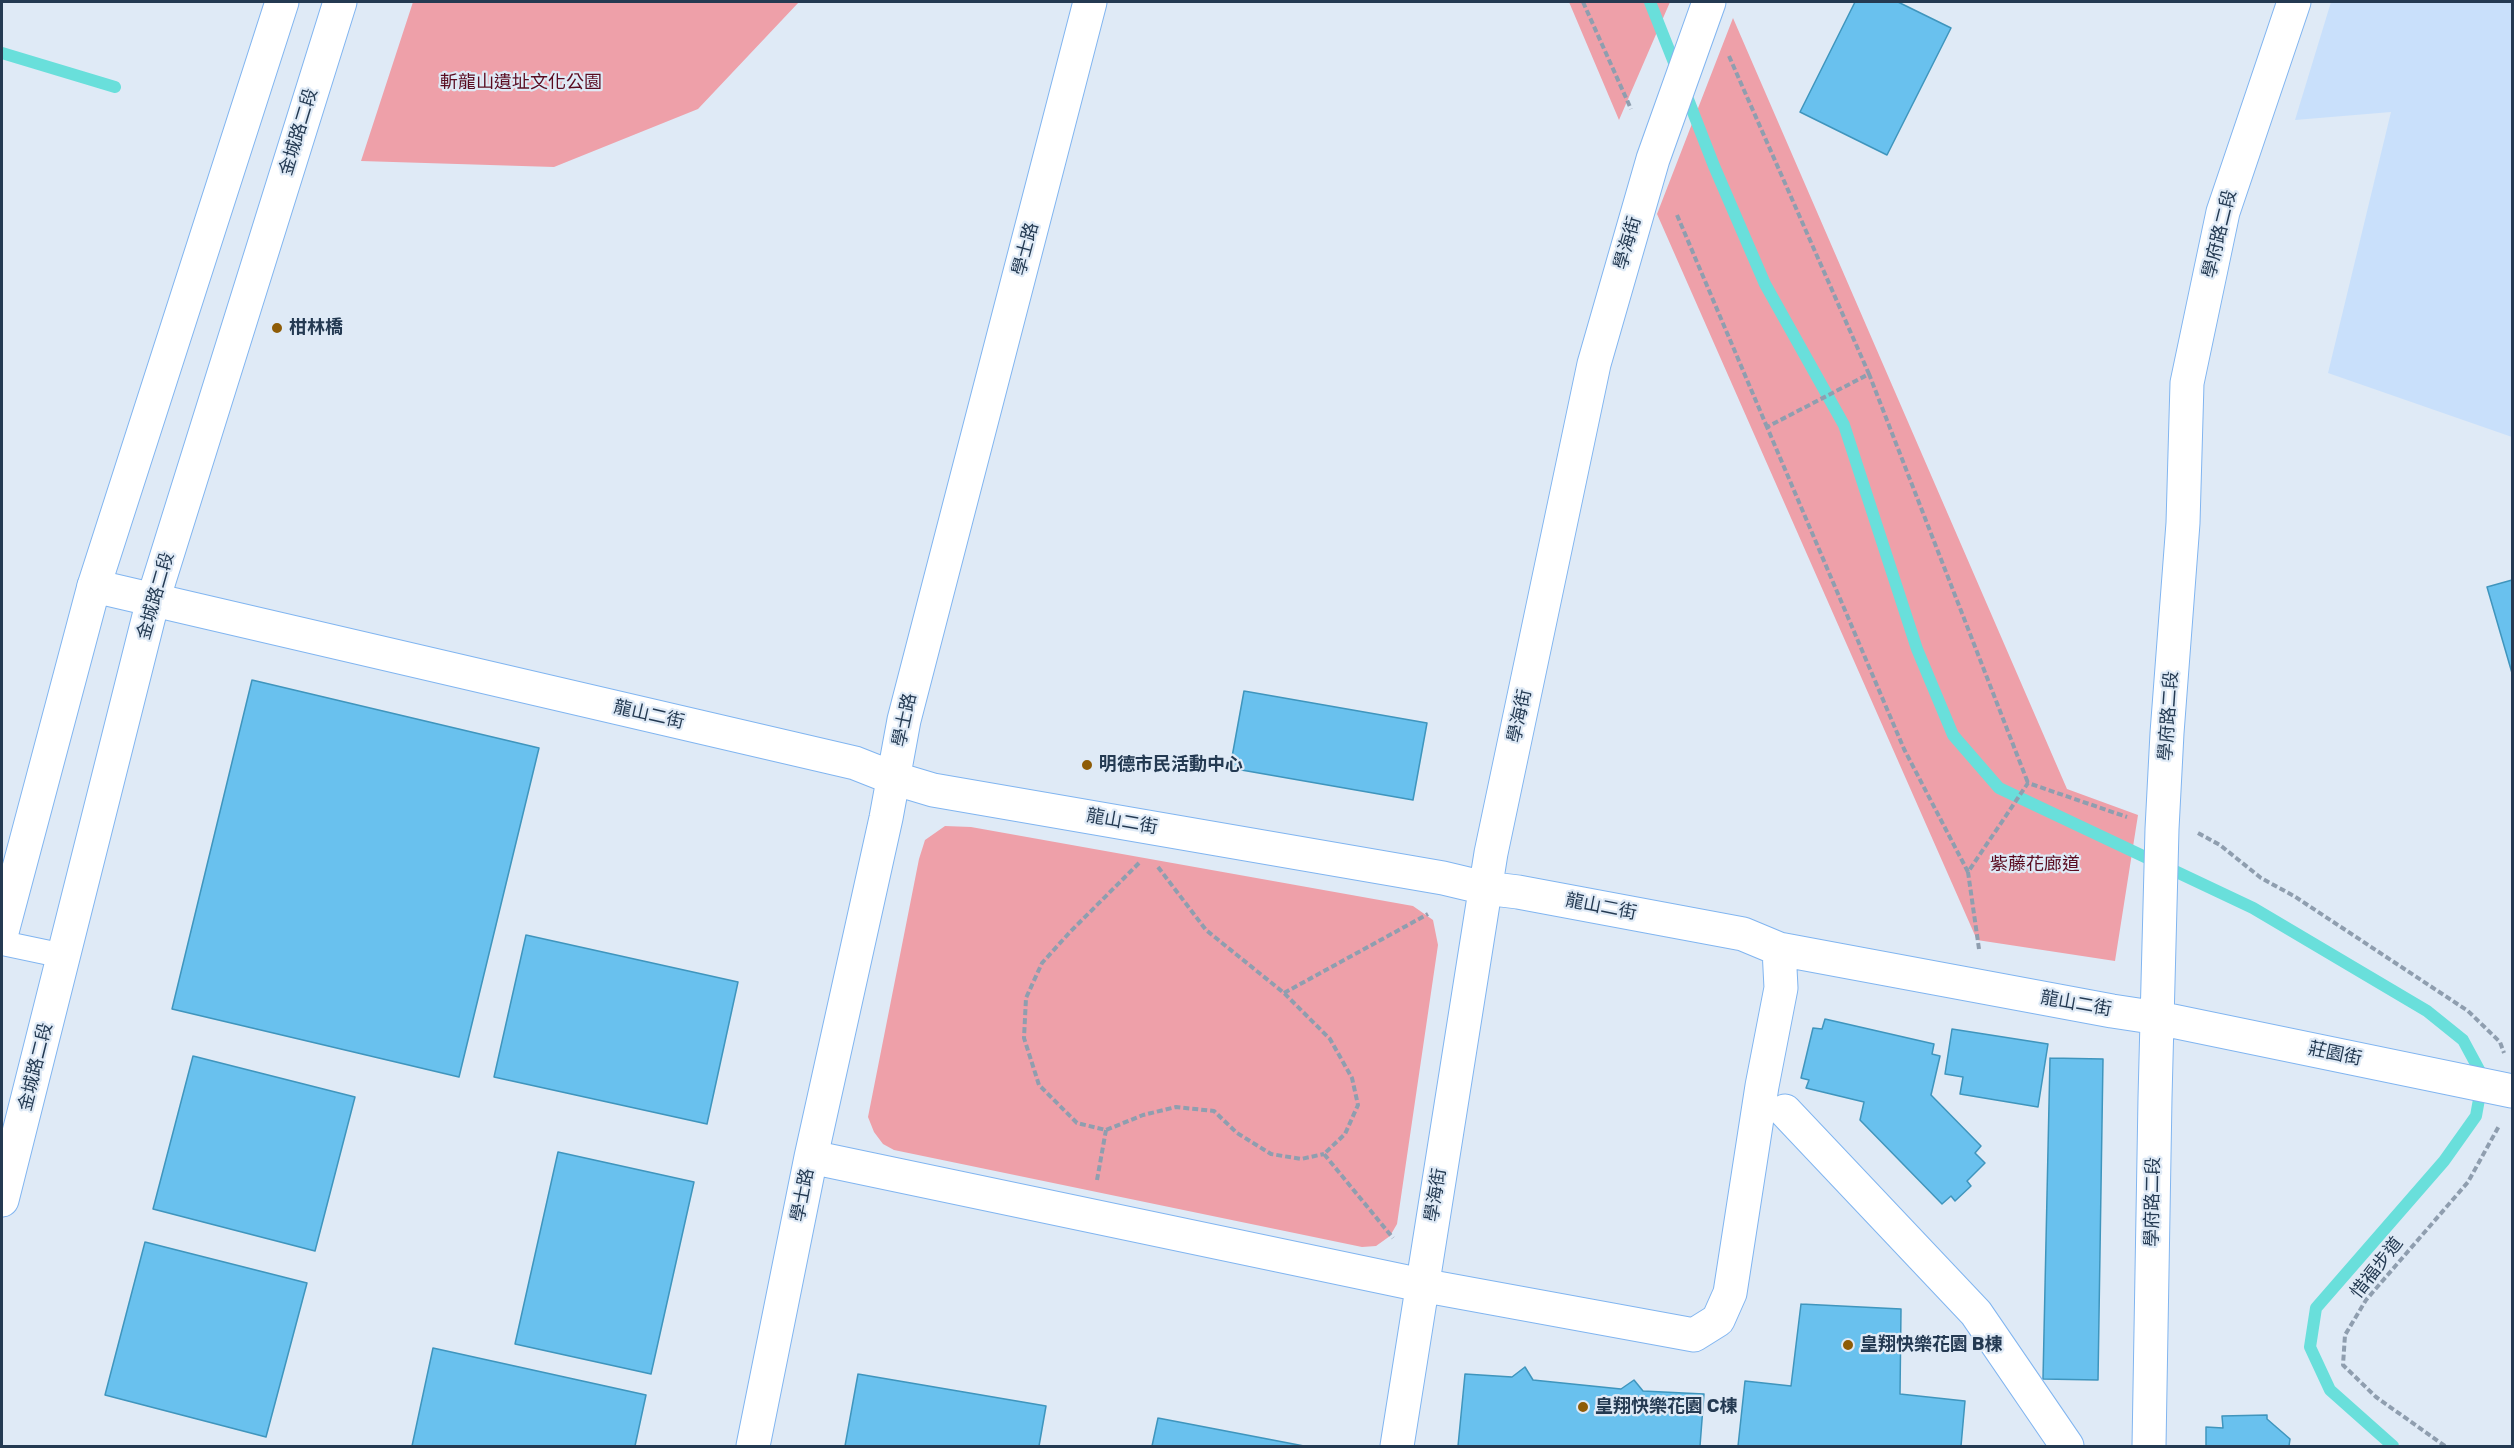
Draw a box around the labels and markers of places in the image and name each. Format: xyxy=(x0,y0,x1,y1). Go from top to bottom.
place label: 柑林橋 xyxy=(289,317,343,339)
marker: 柑林橋 xyxy=(270,321,284,335)
place label: 明德市民活動中心 xyxy=(1099,754,1243,776)
marker: 明德市民活動中心 xyxy=(1080,758,1094,772)
place label: 皇翔快樂花園 B棟 xyxy=(1860,1334,2003,1356)
marker: 皇翔快樂花園 B棟 xyxy=(1841,1338,1855,1352)
place label: 皇翔快樂花園 C棟 xyxy=(1595,1396,1737,1418)
marker: 皇翔快樂花園 C棟 xyxy=(1576,1400,1590,1414)

